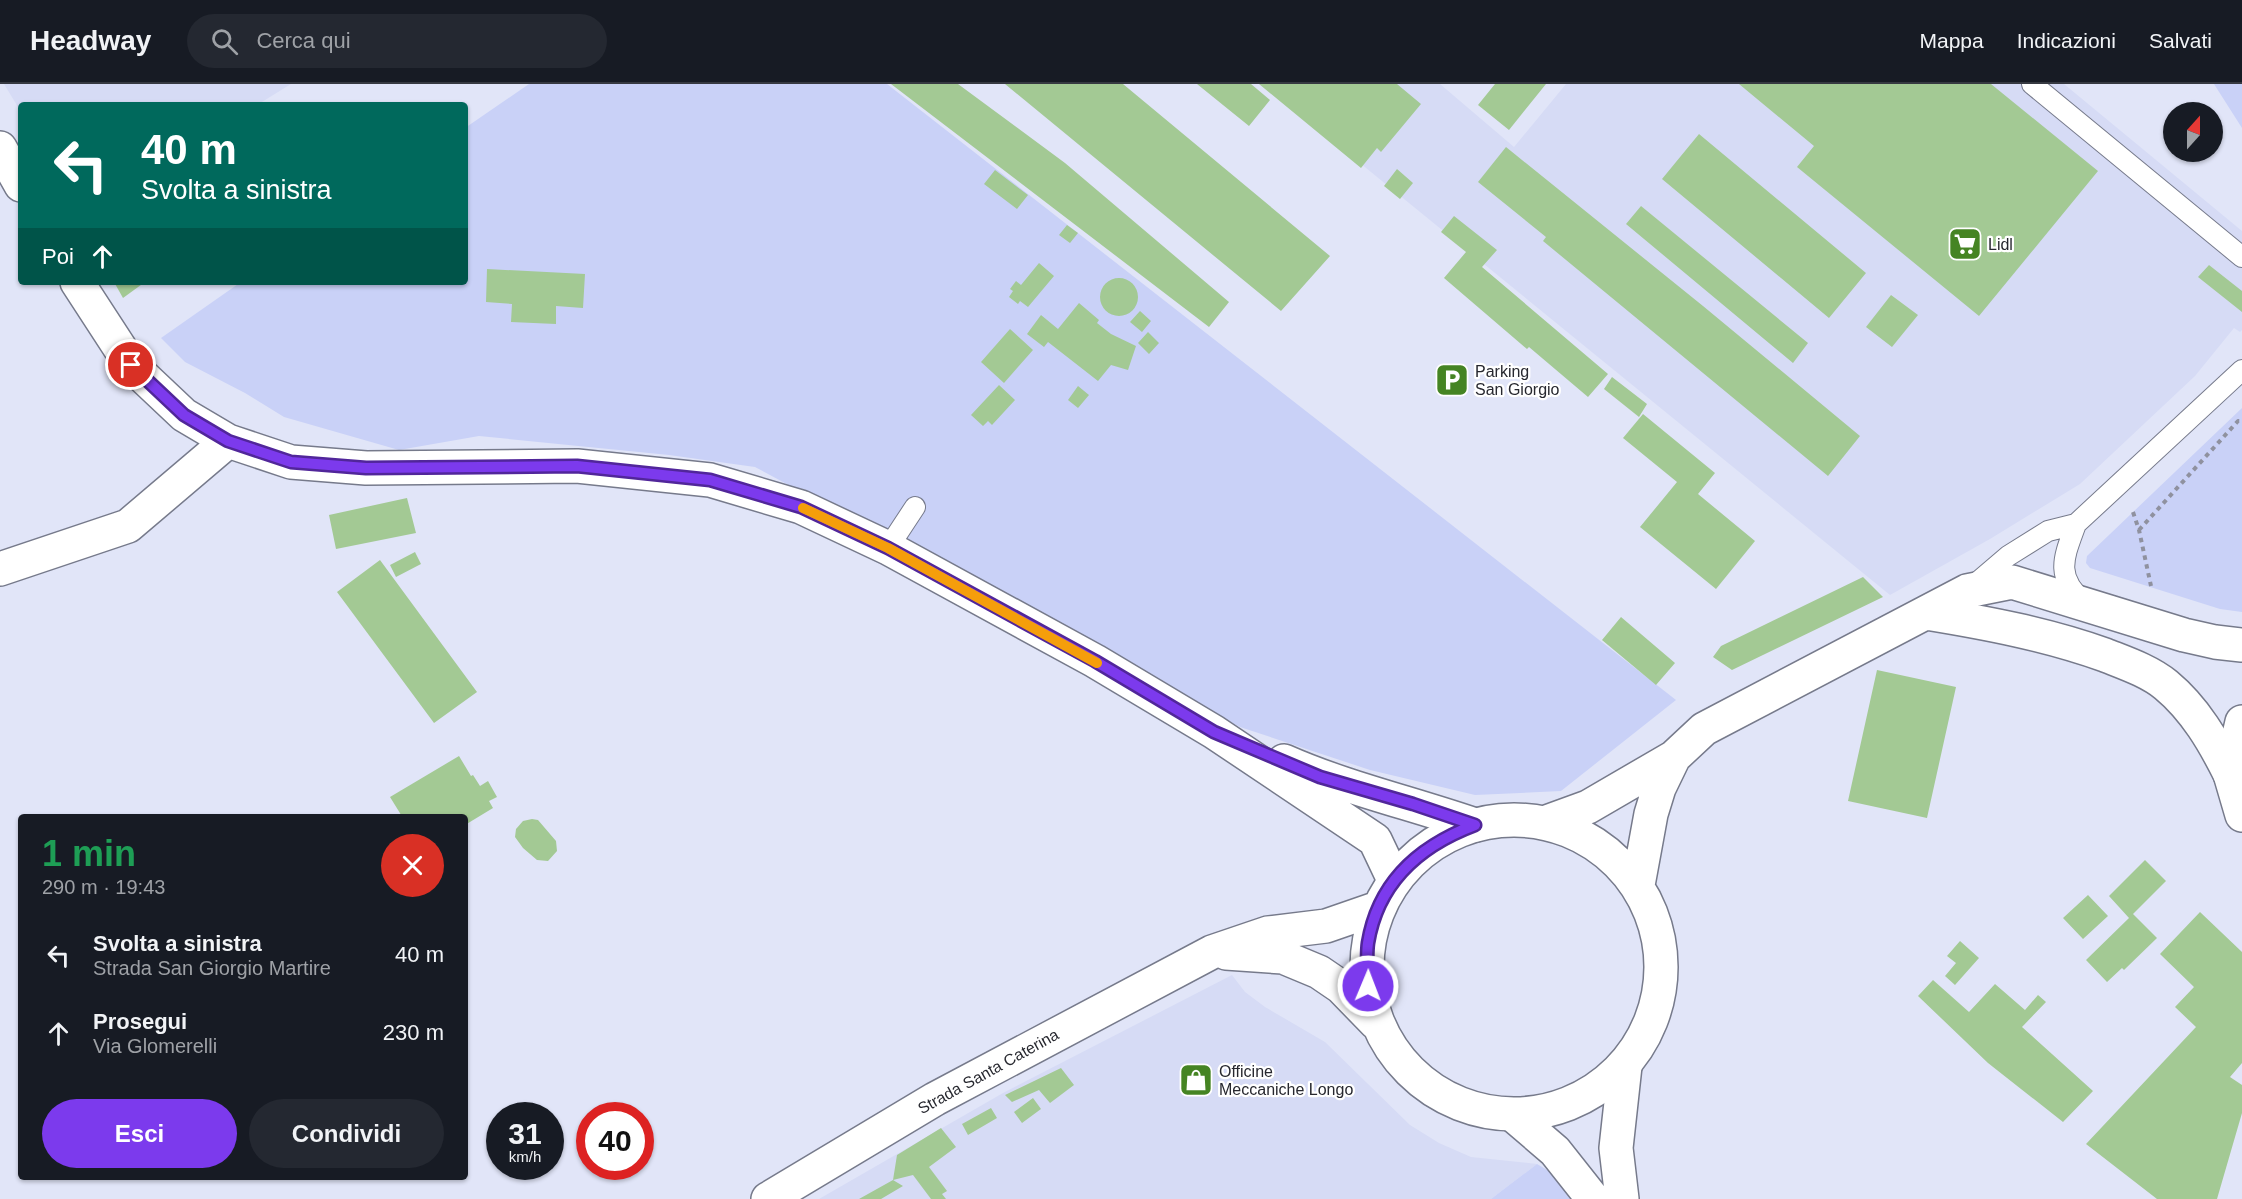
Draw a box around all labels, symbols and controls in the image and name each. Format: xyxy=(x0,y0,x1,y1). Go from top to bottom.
search box xyxy=(187,14,607,68)
text: Headway xyxy=(30,25,151,56)
icon: search xyxy=(208,25,241,58)
text: Cerca qui xyxy=(256,28,351,53)
text: Mappa xyxy=(1920,29,1984,52)
text: Indicazioni xyxy=(2017,29,2116,52)
text: Salvati xyxy=(2149,29,2212,52)
north arrow xyxy=(2163,102,2223,162)
map controls xyxy=(2163,102,2223,162)
icon: left xyxy=(42,126,120,204)
text: 40 m xyxy=(141,126,237,173)
text: Svolta a sinistra xyxy=(141,175,332,205)
supermarket icon: Lidl xyxy=(1947,226,1983,262)
place label: Lidl xyxy=(1988,236,2013,253)
icon: ahead xyxy=(86,240,119,273)
text: Poi xyxy=(42,244,74,269)
pin xyxy=(105,339,156,390)
icon: arrive xyxy=(114,348,147,381)
parking icon: Parking San Giorgio xyxy=(1434,362,1470,398)
place label: Parking San Giorgio xyxy=(1475,363,1560,398)
text: 1 min xyxy=(42,833,136,874)
button: close xyxy=(381,834,444,897)
text: 290 m · 19:43 xyxy=(42,876,165,898)
text: Svolta a sinistra xyxy=(93,931,262,956)
icon: left xyxy=(42,939,75,972)
text: 40 m xyxy=(395,942,444,967)
position arrow xyxy=(1336,954,1400,1018)
text: Strada San Giorgio Martire xyxy=(93,957,331,979)
text: Prosegui xyxy=(93,1009,187,1034)
icon: ahead xyxy=(42,1017,75,1050)
text: 230 m xyxy=(383,1020,444,1045)
street label: Strada Santa Caterina xyxy=(915,1026,1062,1117)
text: Via Glomerelli xyxy=(93,1035,217,1057)
shop icon: Officine Meccaniche Longo xyxy=(1178,1062,1214,1098)
place label: Officine Meccaniche Longo xyxy=(1219,1063,1353,1098)
button: Esci xyxy=(42,1099,237,1168)
button: Condividi xyxy=(249,1099,444,1168)
speed limit sign: 40 xyxy=(576,1102,654,1180)
text: 31 xyxy=(508,1117,542,1150)
text: km/h xyxy=(509,1148,541,1165)

